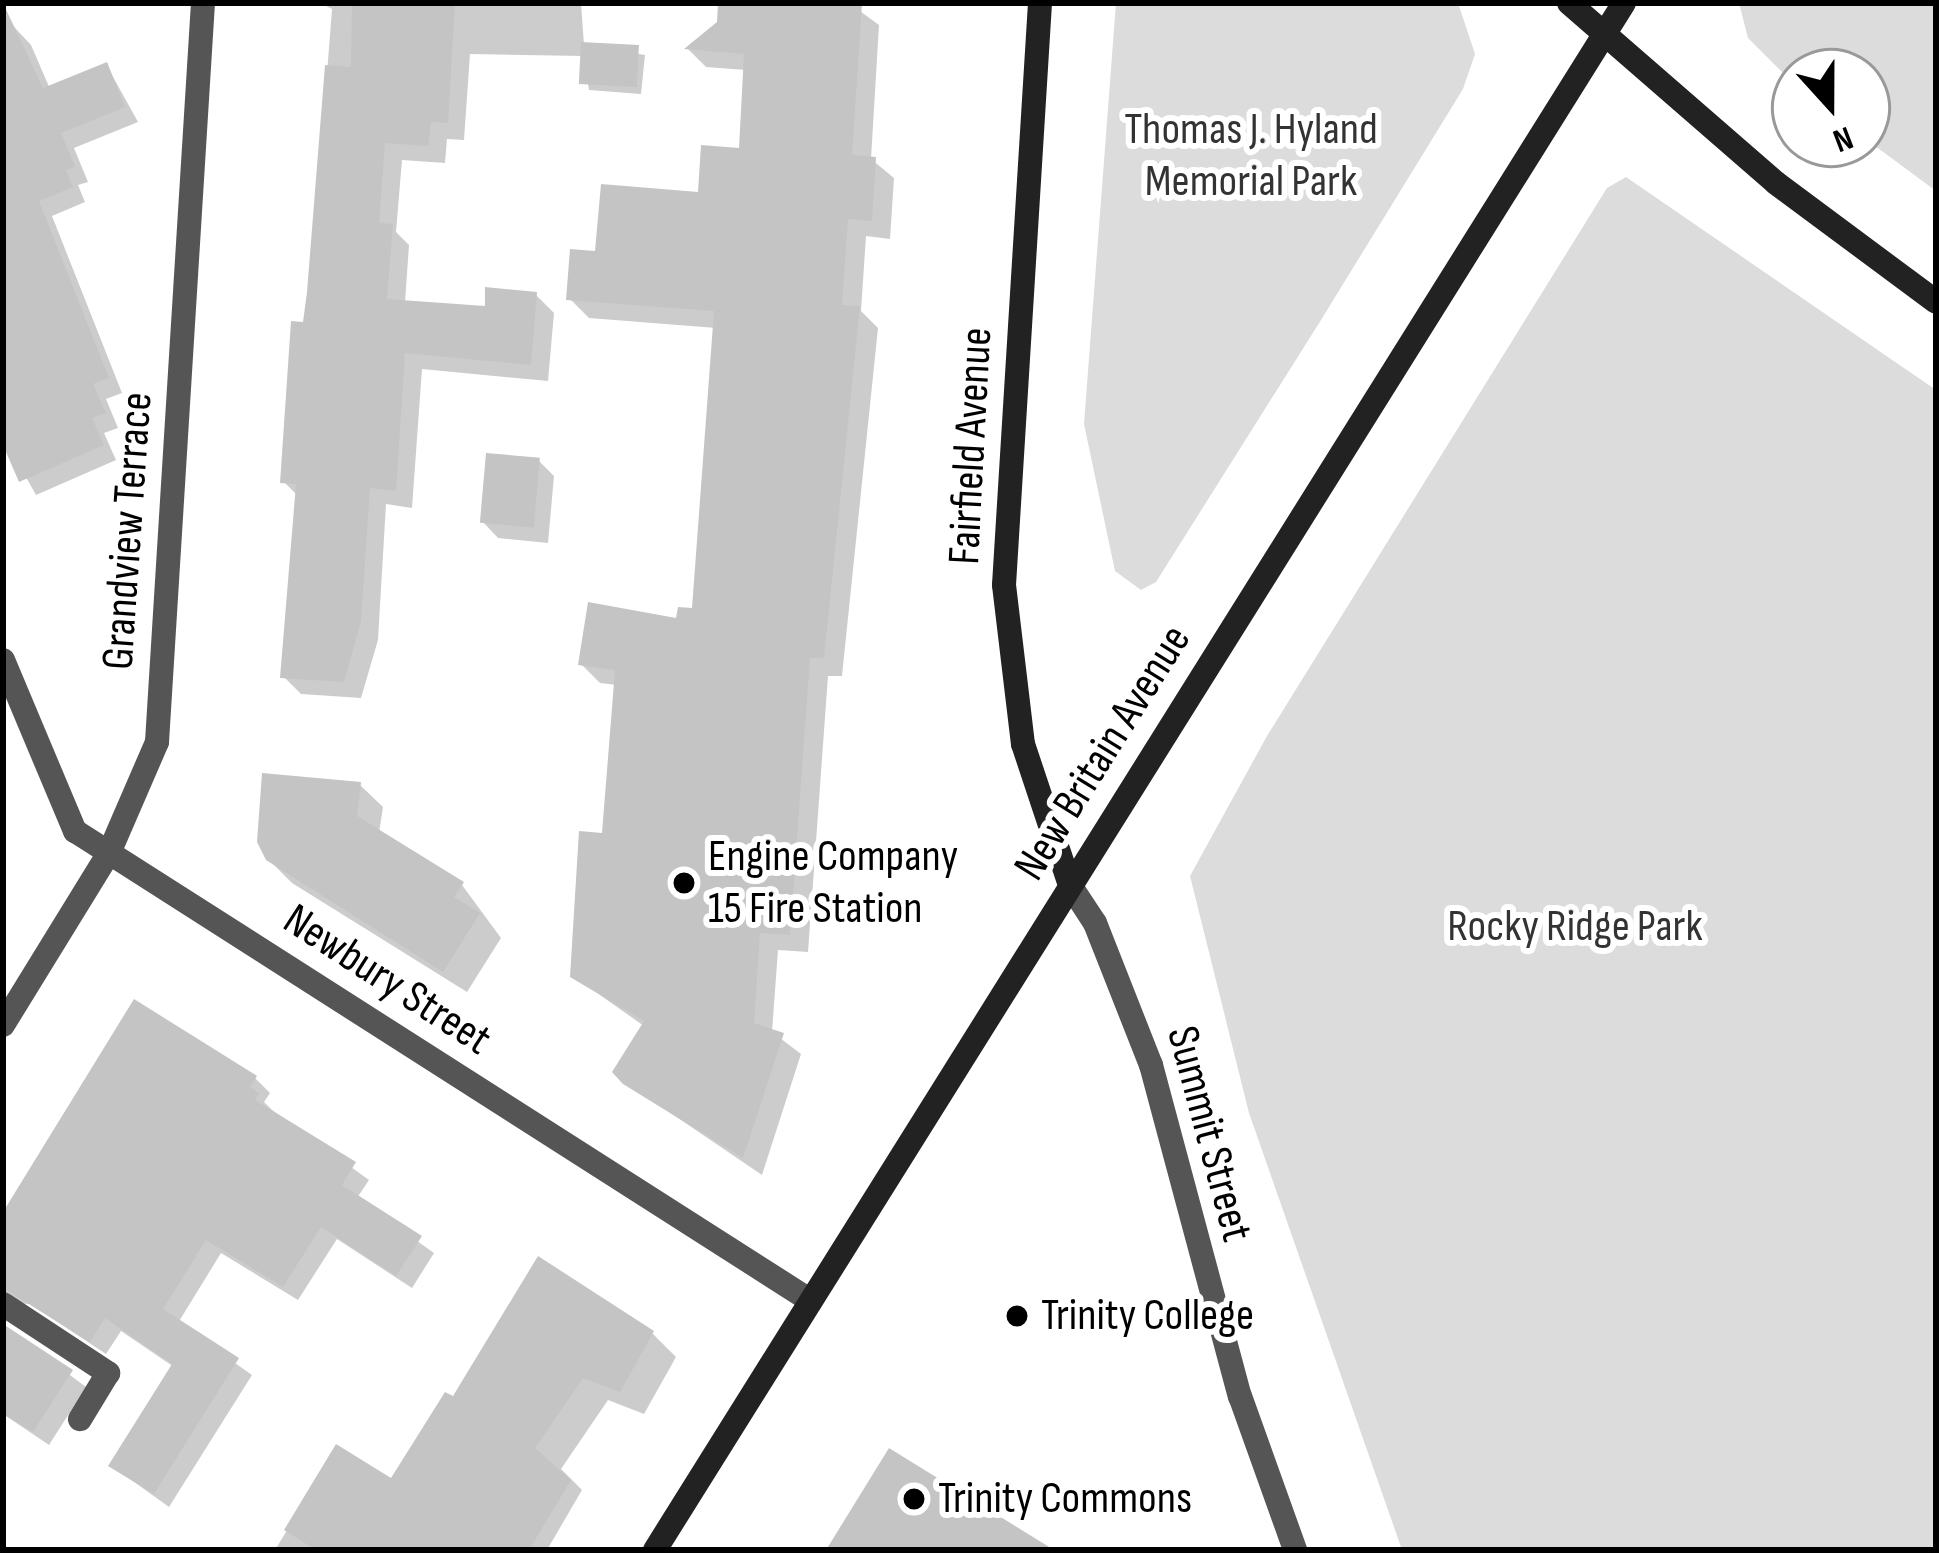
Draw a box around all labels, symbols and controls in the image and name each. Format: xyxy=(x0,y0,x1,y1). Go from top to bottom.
north arrow xyxy=(1771,48,1891,168)
park label: Thomas J. Hyland Memorial Park xyxy=(1124,103,1378,209)
text: N xyxy=(1827,117,1858,161)
street label: Fairfield Avenue xyxy=(938,326,1004,566)
street label: Grandview Terrace xyxy=(91,390,165,672)
street label: New Britain Avenue xyxy=(1003,616,1203,890)
place label: Engine Company 15 Fire Station xyxy=(708,830,958,936)
marker: Engine Company 15 Fire Station xyxy=(671,870,697,896)
street label: Newbury Street xyxy=(273,893,501,1067)
park label: Rocky Ridge Park xyxy=(1447,900,1703,954)
street label: Summit Street xyxy=(1154,1021,1264,1247)
place label: Trinity College xyxy=(1041,1289,1254,1343)
marker: Trinity College xyxy=(1004,1303,1030,1329)
place label: Trinity Commons xyxy=(938,1472,1192,1526)
marker: Trinity Commons xyxy=(901,1486,927,1512)

